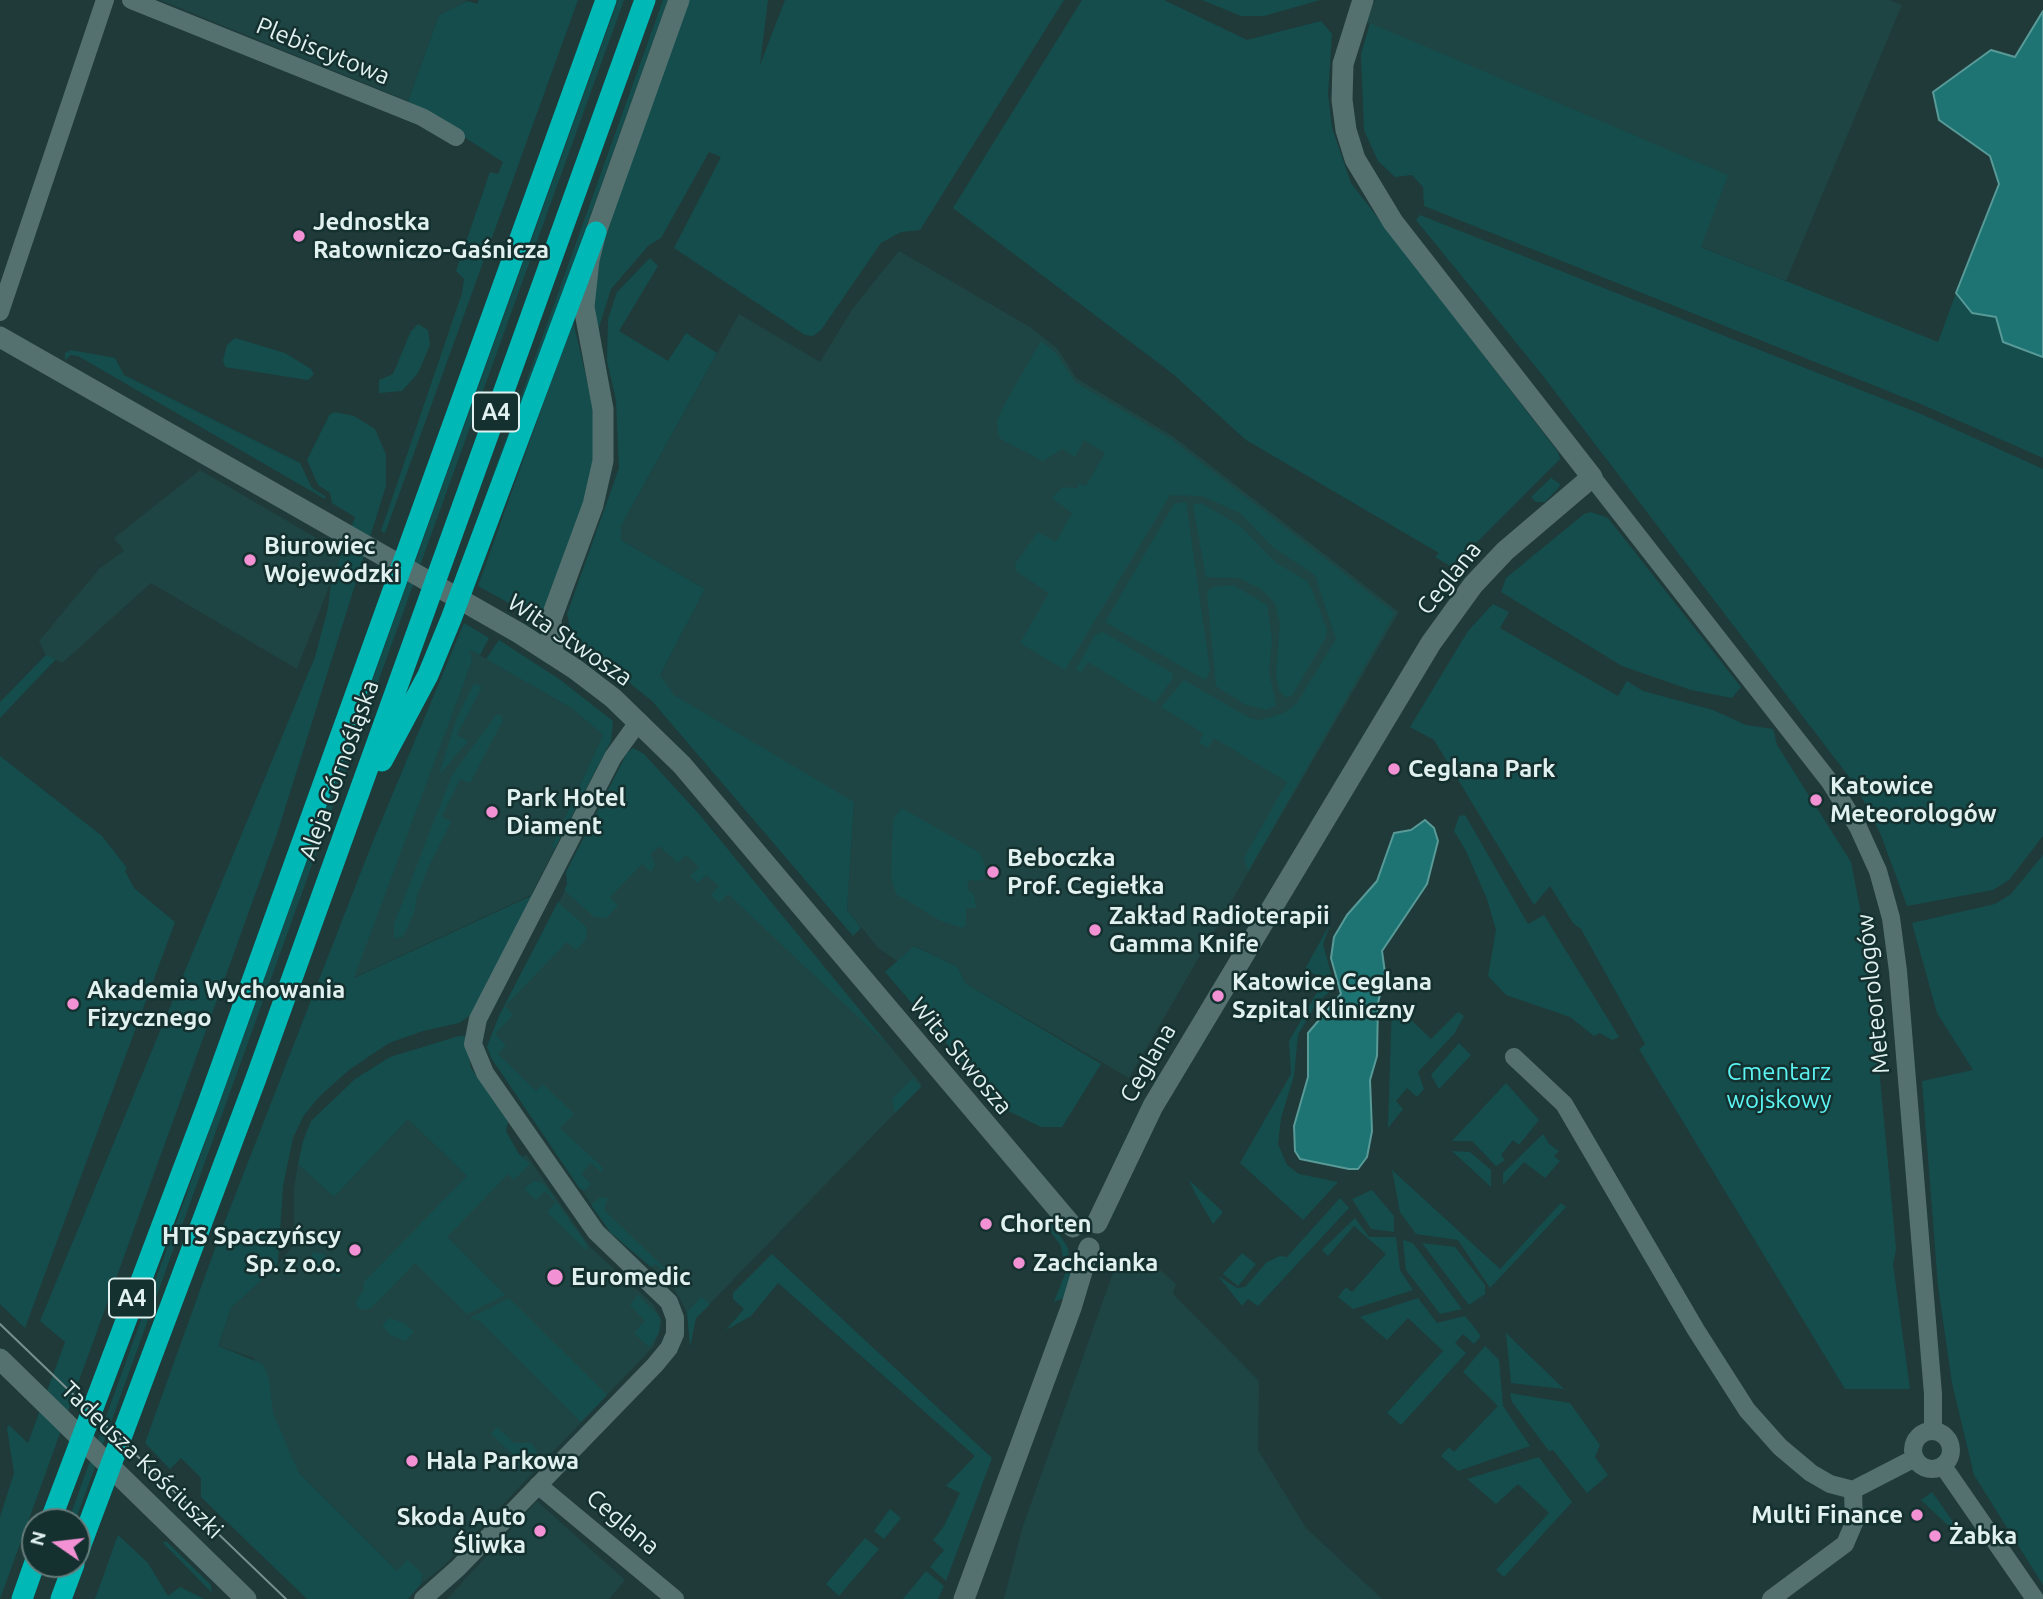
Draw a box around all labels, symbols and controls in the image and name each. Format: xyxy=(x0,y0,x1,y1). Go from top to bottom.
street label: Plebiscytowa xyxy=(252,11,394,91)
place label: Jednostka Ratowniczo-Gaśnicza xyxy=(313,208,549,264)
marker: Jednostka Ratowniczo-Gaśnicza xyxy=(291,228,307,244)
road number: A4 xyxy=(473,392,519,432)
place label: Biurowiec Wojewódzki xyxy=(264,532,400,588)
street label: Ceglana xyxy=(1411,535,1487,621)
marker: Biurowiec Wojewódzki xyxy=(242,552,258,568)
street label: Wita Stwosza xyxy=(502,588,638,692)
street label: Aleja Górnośląska xyxy=(293,676,385,864)
place label: Ceglana Park xyxy=(1408,755,1556,783)
marker: Ceglana Park xyxy=(1386,761,1402,777)
place label: Katowice Meteorologów xyxy=(1830,772,1996,828)
place label: Park Hotel Diament xyxy=(506,784,626,840)
marker: Katowice Meteorologów xyxy=(1808,792,1824,808)
marker: Park Hotel Diament xyxy=(484,804,500,820)
place label: Beboczka Prof. Cegiełka xyxy=(1007,844,1164,900)
marker: Beboczka Prof. Cegiełka xyxy=(985,864,1001,880)
place label: Zakład Radioterapii Gamma Knife xyxy=(1109,902,1330,958)
street label: Meteorologów xyxy=(1850,913,1896,1075)
marker: Zakład Radioterapii Gamma Knife xyxy=(1087,922,1103,938)
place label: Katowice Ceglana Szpital Kliniczny xyxy=(1232,968,1432,1024)
place label: Akademia Wychowania Fizycznego xyxy=(87,976,345,1032)
marker: Katowice Ceglana Szpital Kliniczny xyxy=(1210,988,1226,1004)
street label: Wita Stwosza xyxy=(904,992,1018,1120)
marker: Akademia Wychowania Fizycznego xyxy=(65,996,81,1012)
street label: Ceglana xyxy=(1114,1018,1182,1108)
park label: Cmentarz wojskowy xyxy=(1726,1058,1832,1114)
place label: Chorten xyxy=(1000,1210,1092,1238)
marker: Chorten xyxy=(978,1216,994,1232)
place label: HTS Spaczyńscy Sp. z o.o. xyxy=(162,1222,341,1278)
marker: HTS Spaczyńscy Sp. z o.o. xyxy=(347,1242,363,1258)
place label: Zachcianka xyxy=(1033,1249,1158,1277)
marker: Zachcianka xyxy=(1011,1255,1027,1271)
place label: Euromedic xyxy=(571,1263,691,1291)
marker: Euromedic xyxy=(545,1267,565,1287)
road number: A4 xyxy=(109,1278,155,1317)
street label: Tadeusza Kościuszki xyxy=(55,1375,229,1545)
place label: Hala Parkowa xyxy=(426,1447,579,1475)
marker: Hala Parkowa xyxy=(404,1453,420,1469)
street label: Ceglana xyxy=(581,1483,665,1561)
place label: Multi Finance xyxy=(1751,1501,1903,1529)
place label: Skoda Auto Śliwka xyxy=(397,1503,526,1559)
marker: Multi Finance xyxy=(1909,1507,1925,1523)
north arrow xyxy=(21,1508,91,1578)
place label: Żabka xyxy=(1949,1522,2017,1550)
marker: Skoda Auto Śliwka xyxy=(532,1523,548,1539)
marker: Żabka xyxy=(1927,1528,1943,1544)
text: N xyxy=(25,1529,50,1548)

